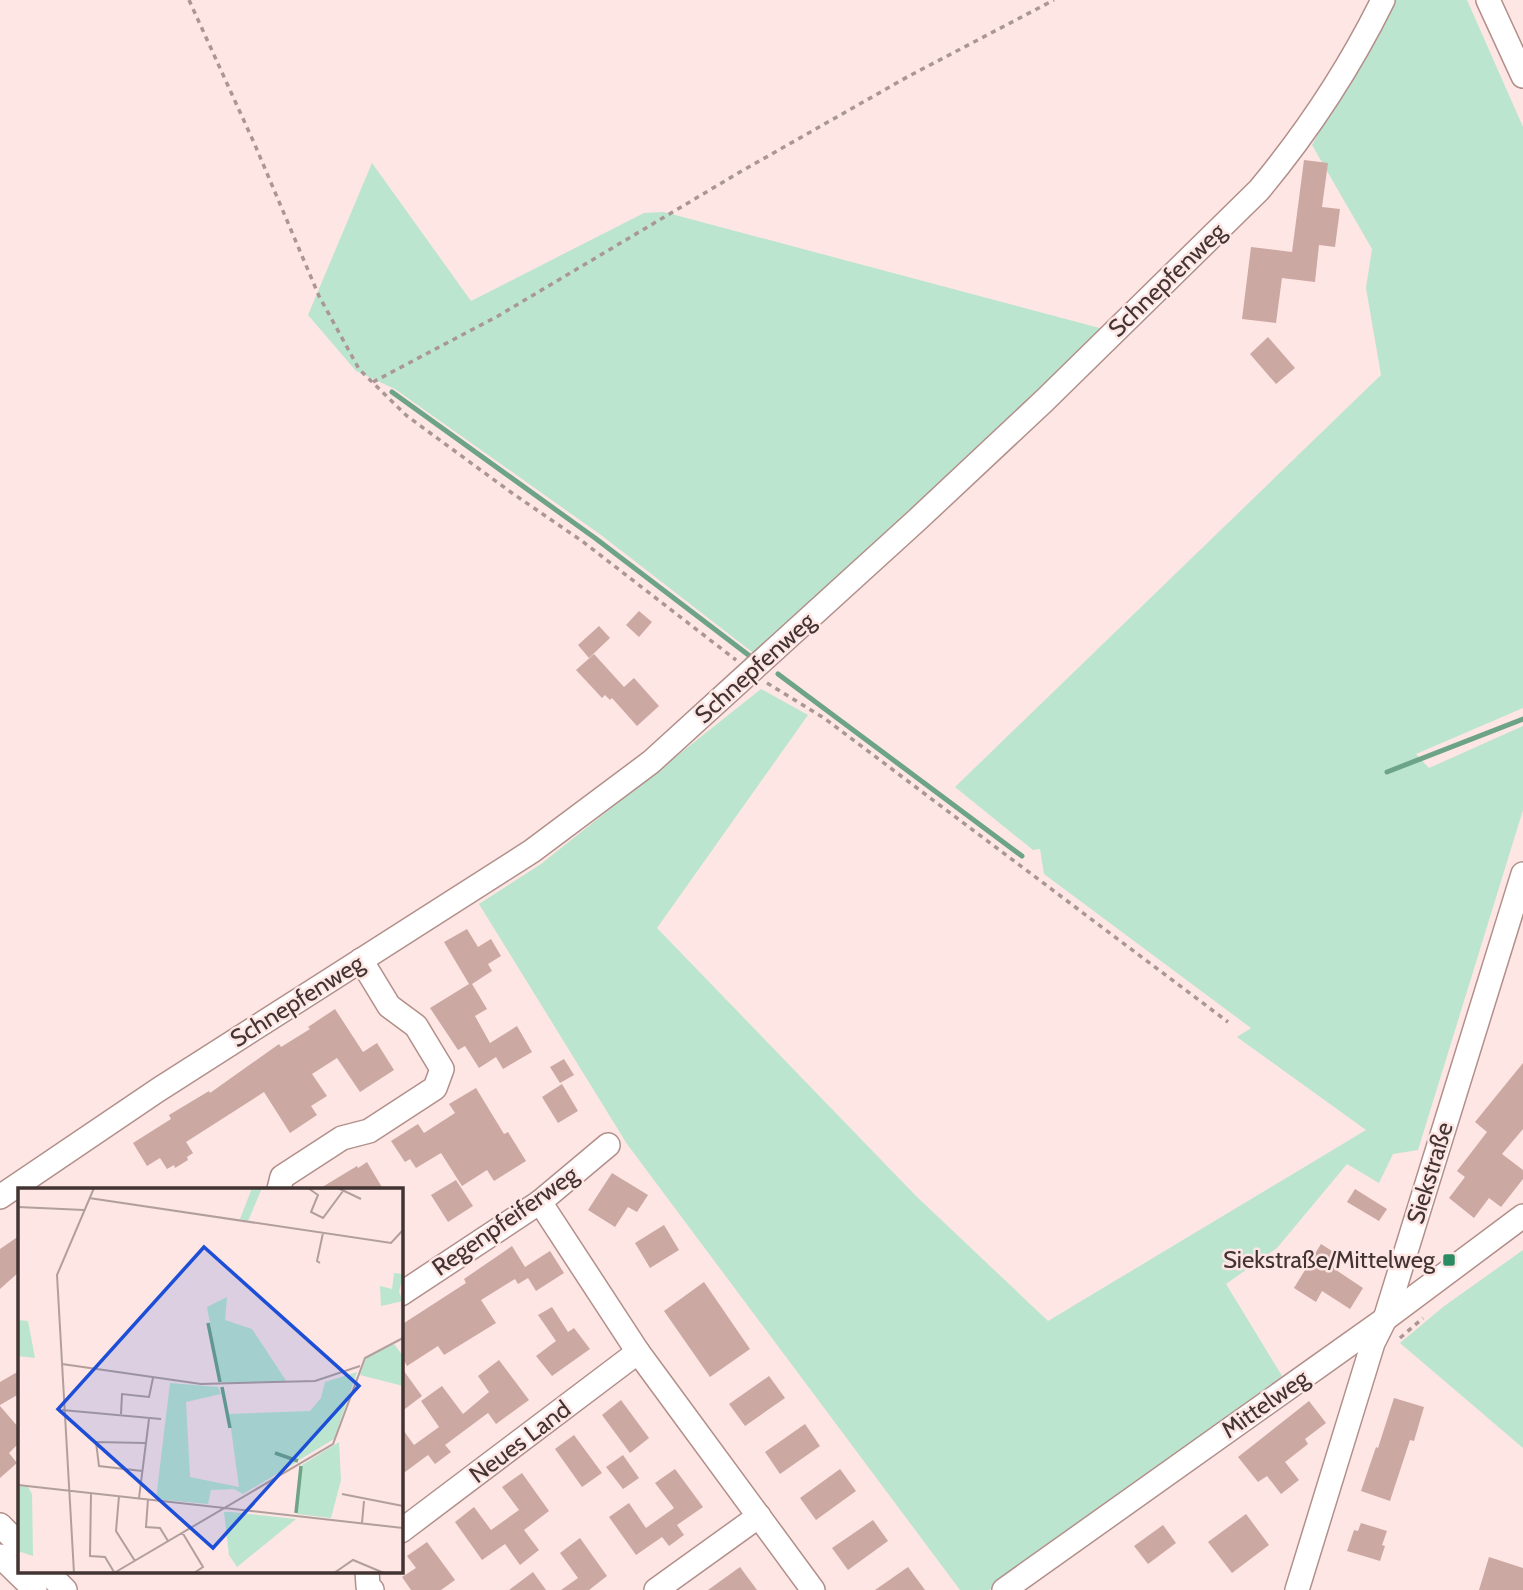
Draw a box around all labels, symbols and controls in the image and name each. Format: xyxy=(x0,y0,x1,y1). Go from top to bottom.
street label: Schnepfenweg xyxy=(1102,216,1232,343)
street label: Schnepfenweg xyxy=(689,605,821,729)
street label: Schnepfenweg xyxy=(225,948,370,1053)
street label: Siekstraße xyxy=(1400,1118,1459,1227)
street label: Regenpfeiferweg xyxy=(426,1159,584,1282)
inset map xyxy=(18,1188,402,1572)
place label: Siekstraße/Mittelweg xyxy=(1223,1245,1436,1274)
marker: Siekstraße/Mittelweg xyxy=(1441,1252,1457,1268)
street label: Mittelweg xyxy=(1216,1363,1315,1444)
street label: Neues Land xyxy=(463,1394,576,1489)

